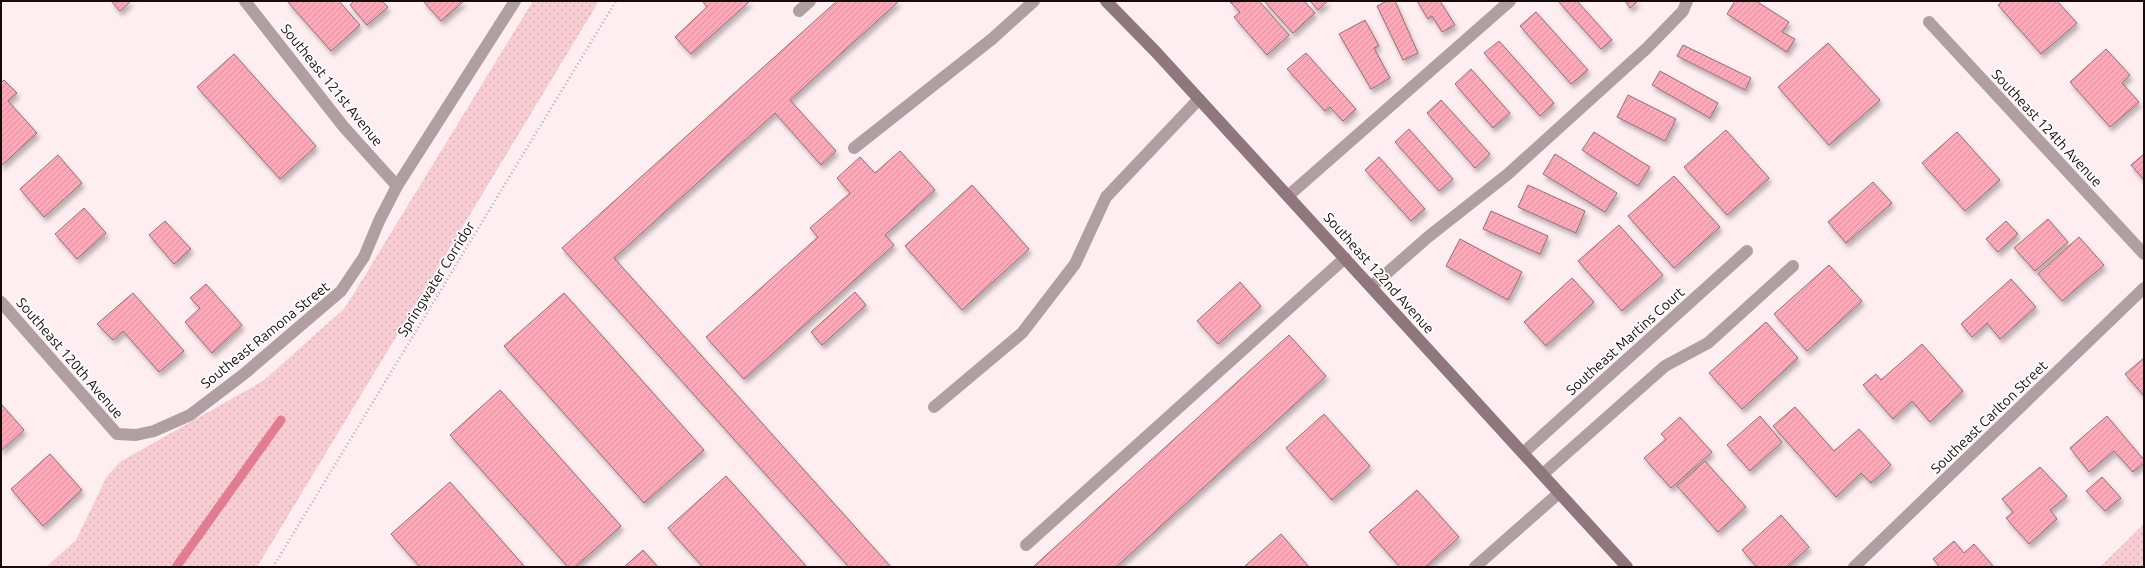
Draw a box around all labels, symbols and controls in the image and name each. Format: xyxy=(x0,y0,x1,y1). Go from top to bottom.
street label: Southeast 121st Avenue xyxy=(278,21,386,149)
street label: Southeast 124th Avenue xyxy=(1989,66,2105,190)
street label: Southeast 122nd Avenue xyxy=(1321,209,1437,337)
street label: Springwater Corridor xyxy=(394,218,478,339)
street label: Southeast Ramona Street xyxy=(198,278,333,392)
street label: Southeast Martins Court xyxy=(1563,283,1688,398)
street label: Southeast 120th Avenue xyxy=(13,295,127,421)
street label: Southeast Carlton Street xyxy=(1928,357,2051,477)

